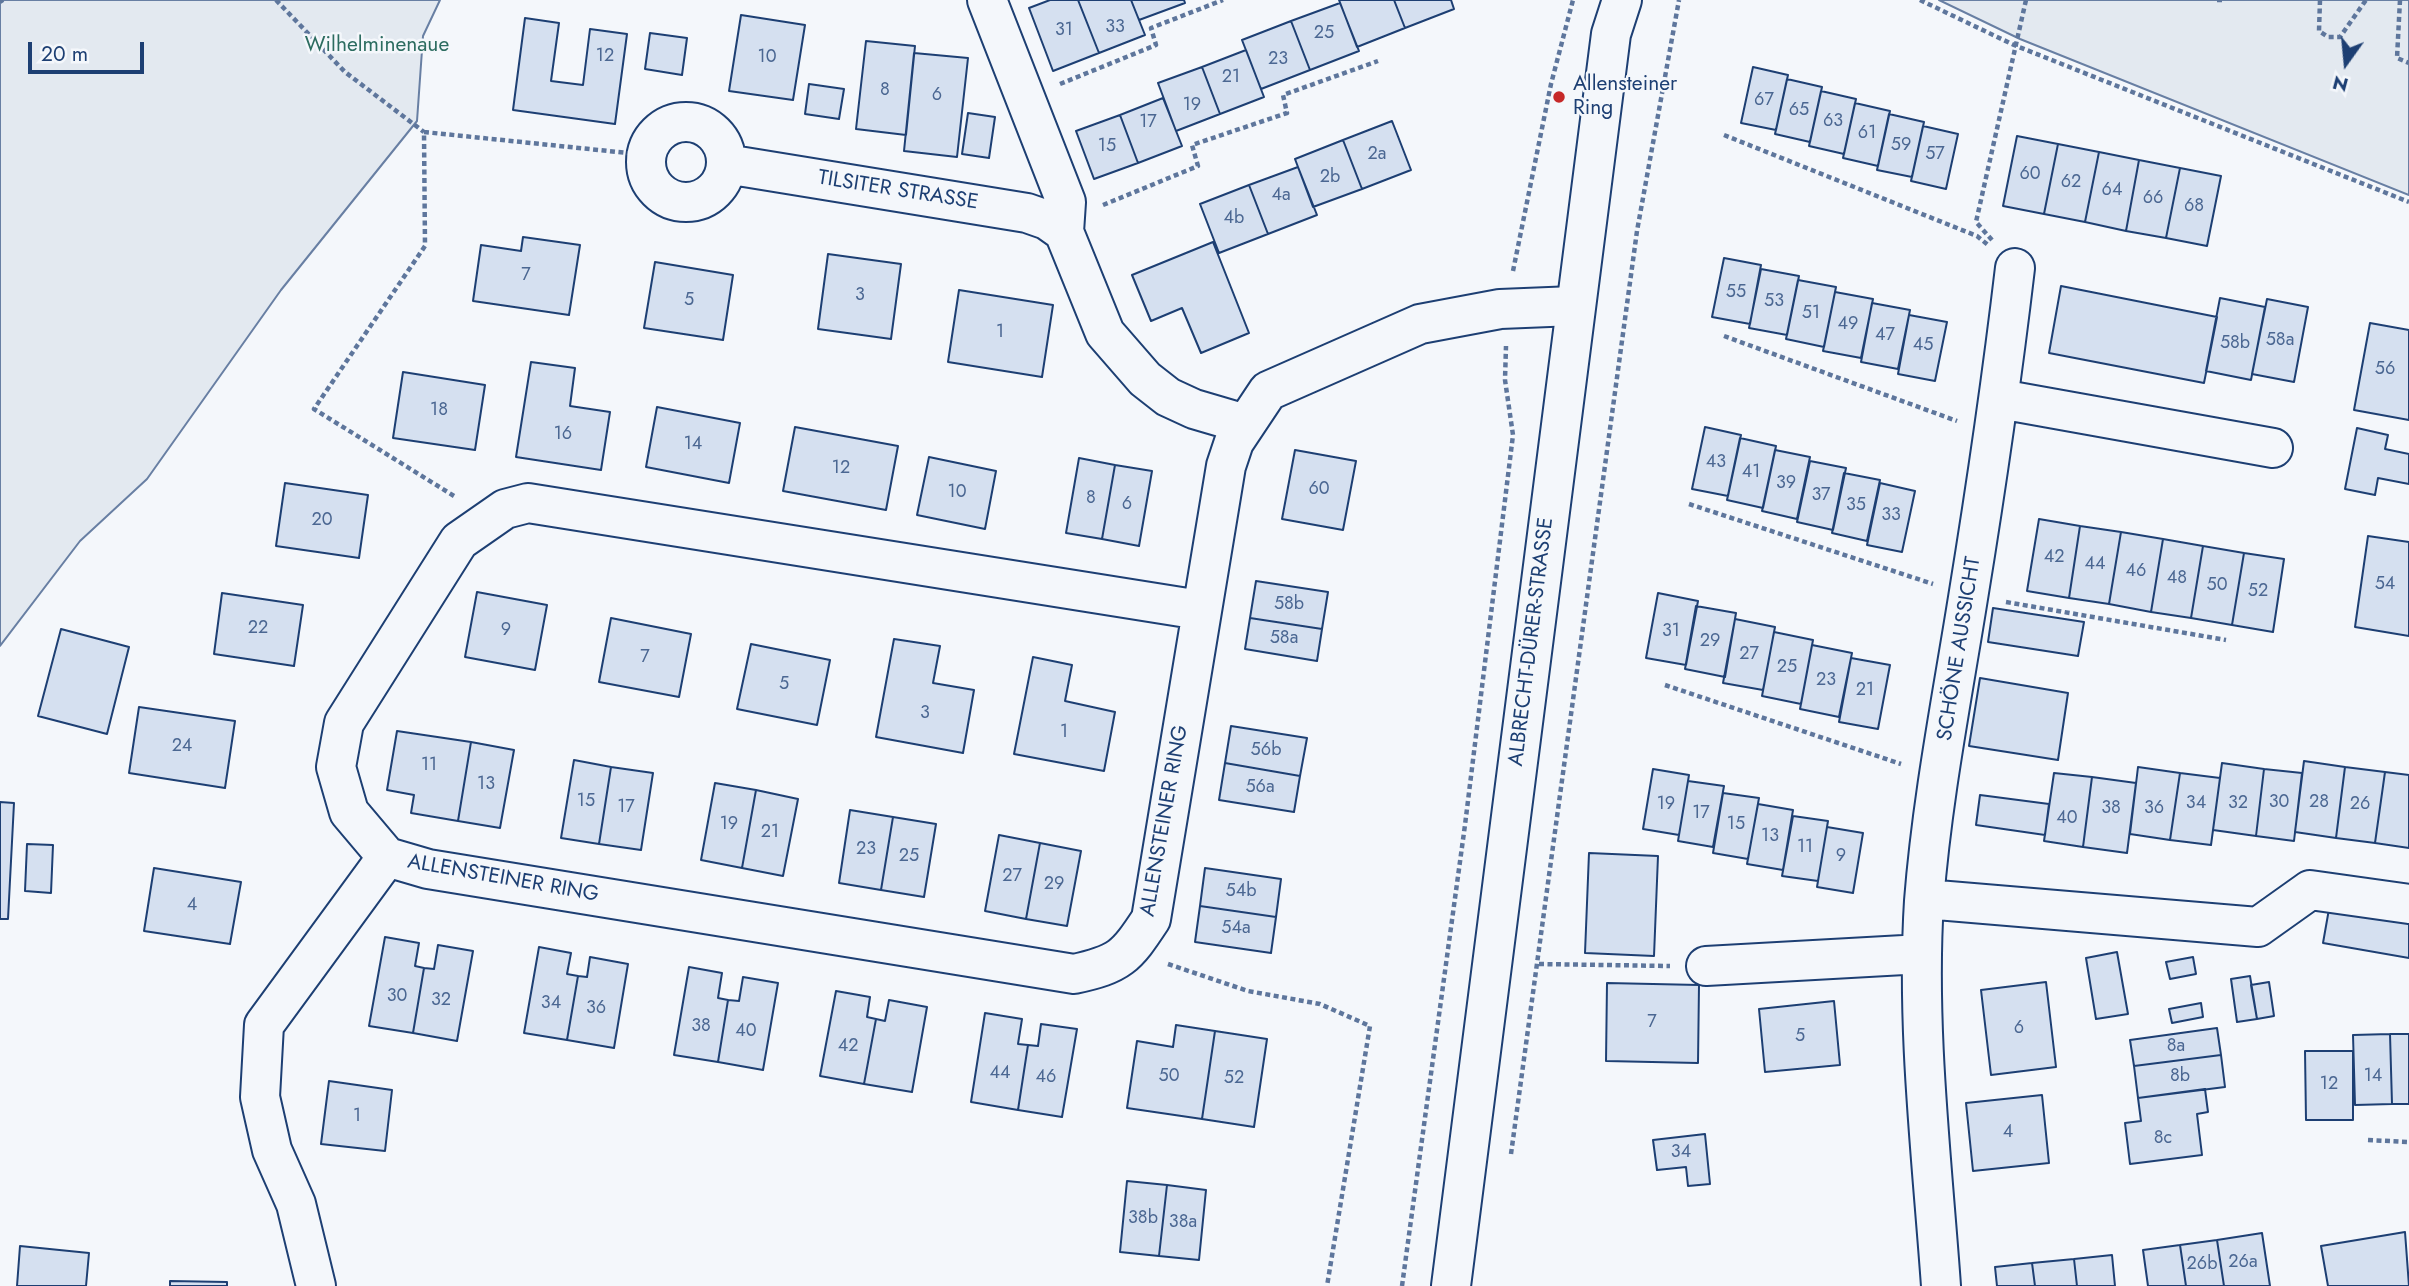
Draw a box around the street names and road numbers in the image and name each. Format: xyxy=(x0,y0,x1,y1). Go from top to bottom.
street label: TILSITER STRASSE xyxy=(816,166,980,216)
street label: ALBRECHT-DÜRER-STRASSE xyxy=(1504,516,1560,768)
street label: SCHÖNE AUSSICHT xyxy=(1933,555,1987,743)
street label: ALLENSTEINER RING xyxy=(1136,723,1194,919)
street label: ALLENSTEINER RING xyxy=(405,850,601,908)

